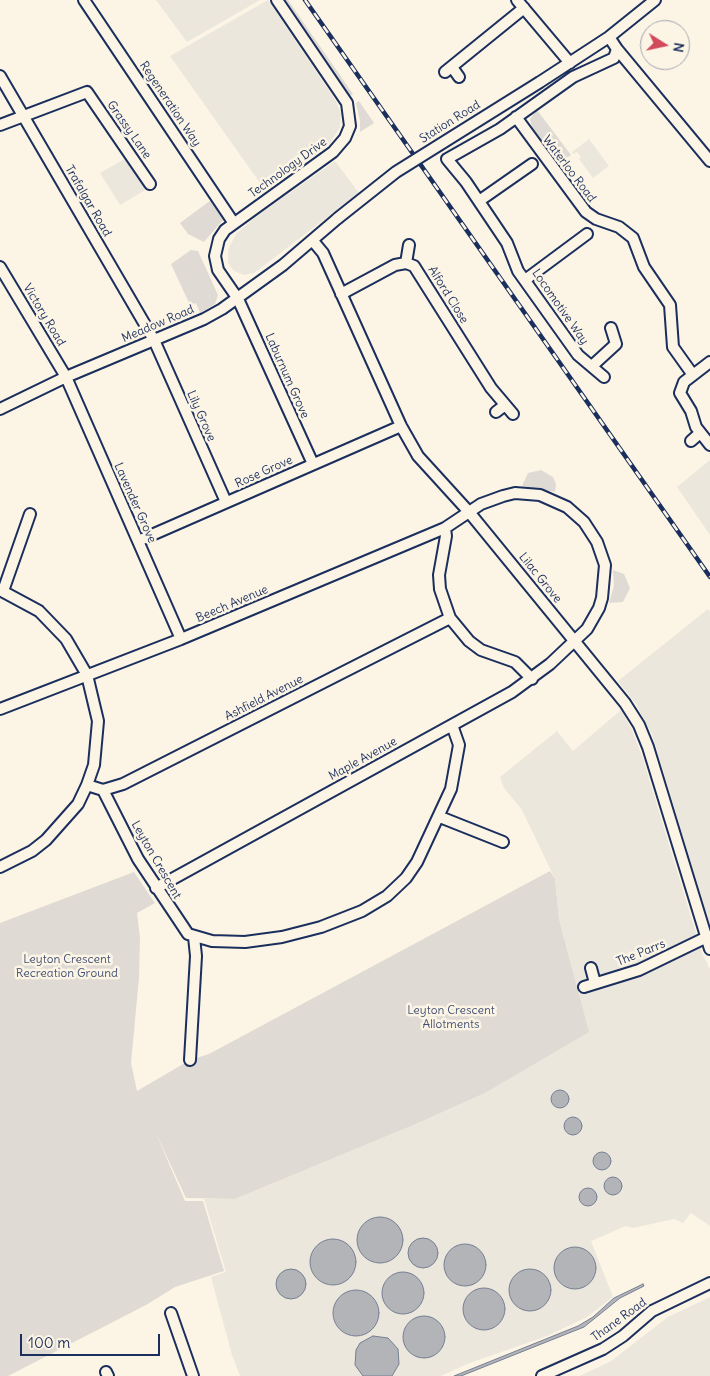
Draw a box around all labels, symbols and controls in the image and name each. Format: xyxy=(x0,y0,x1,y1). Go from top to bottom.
north arrow xyxy=(640,20,690,70)
text: N xyxy=(669,41,688,54)
street label: Regeneration Way xyxy=(136,59,204,149)
street label: Grassy Lane xyxy=(104,98,154,162)
street label: Station Road xyxy=(417,98,483,146)
street label: Waterloo Road xyxy=(539,133,599,205)
street label: Technology Drive xyxy=(246,135,330,201)
street label: Trafalgar Road xyxy=(62,163,114,239)
street label: Alford Close xyxy=(425,264,471,326)
street label: Locomotive Way xyxy=(529,266,591,348)
street label: Victory Road xyxy=(20,281,68,349)
street label: Meadow Road xyxy=(120,302,196,346)
street label: Laburnum Grove xyxy=(262,331,312,421)
street label: Lily Grove xyxy=(183,388,219,444)
street label: Rose Grove xyxy=(233,453,295,491)
street label: Lavender Grove xyxy=(111,461,159,545)
street label: Lilac Grove xyxy=(515,550,565,606)
street label: Beech Avenue xyxy=(194,582,270,626)
street label: Ashfield Avenue xyxy=(222,672,306,724)
street label: Maple Avenue xyxy=(326,734,400,784)
street label: Leyton Crescent xyxy=(128,818,184,902)
street label: The Parrs xyxy=(614,937,668,969)
park label: Leyton Crescent Recreation Ground xyxy=(16,953,118,981)
park label: Leyton Crescent Allotments xyxy=(407,1004,495,1032)
street label: Thane Road xyxy=(589,1295,649,1345)
scale bar xyxy=(22,1324,162,1356)
text: 100 m xyxy=(28,1333,70,1352)

